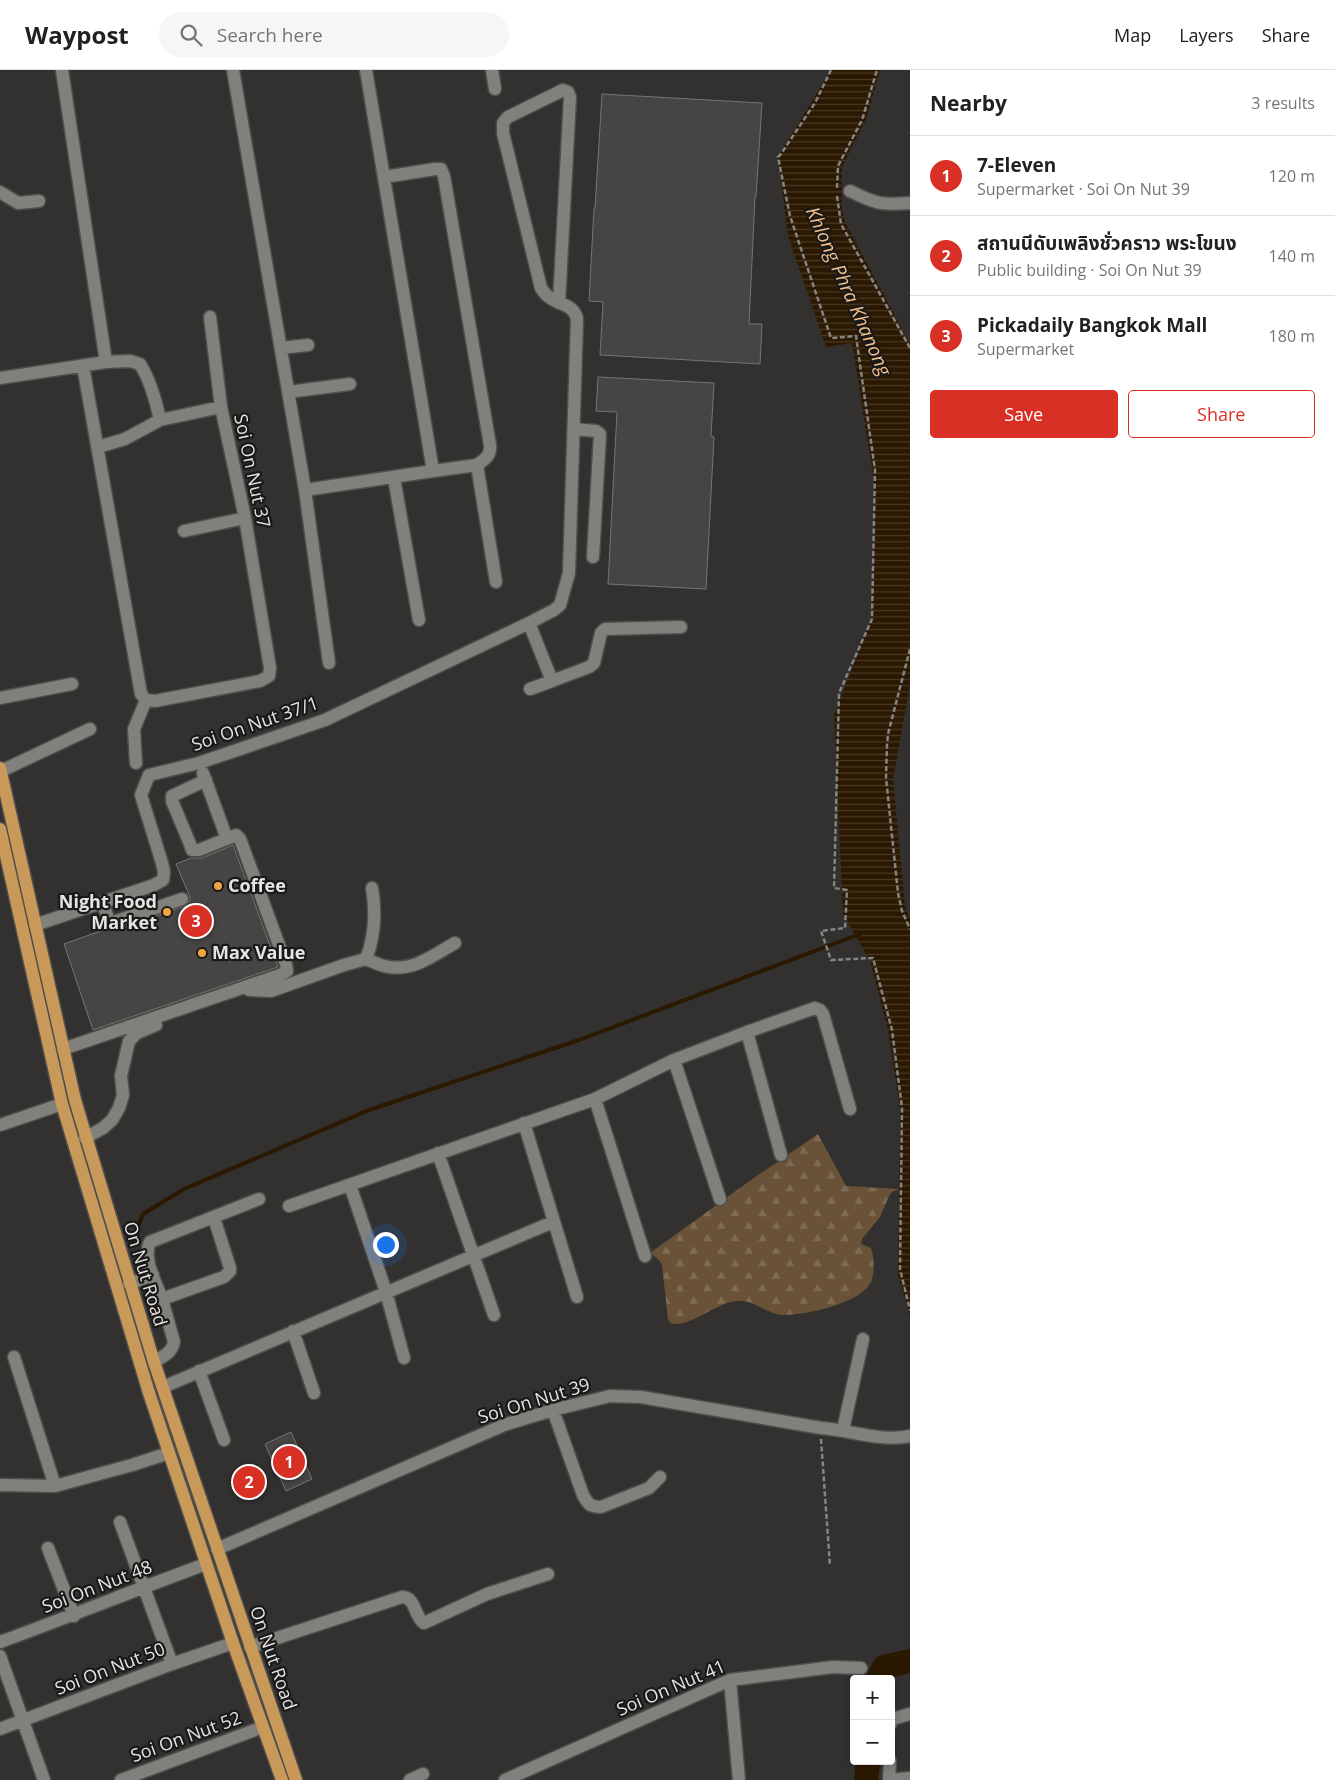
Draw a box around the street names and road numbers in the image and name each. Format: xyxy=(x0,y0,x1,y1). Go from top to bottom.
street label: Soi On Nut 37 xyxy=(229,412,277,530)
street label: Soi On Nut 37/1 xyxy=(188,690,321,756)
street label: On Nut Road xyxy=(119,1218,173,1329)
street label: Soi On Nut 39 xyxy=(475,1372,593,1428)
street label: Soi On Nut 48 xyxy=(38,1554,155,1618)
street label: On Nut Road xyxy=(245,1603,303,1713)
street label: Soi On Nut 50 xyxy=(51,1636,168,1700)
street label: Soi On Nut 41 xyxy=(613,1653,729,1721)
street label: Soi On Nut 52 xyxy=(127,1705,244,1767)

